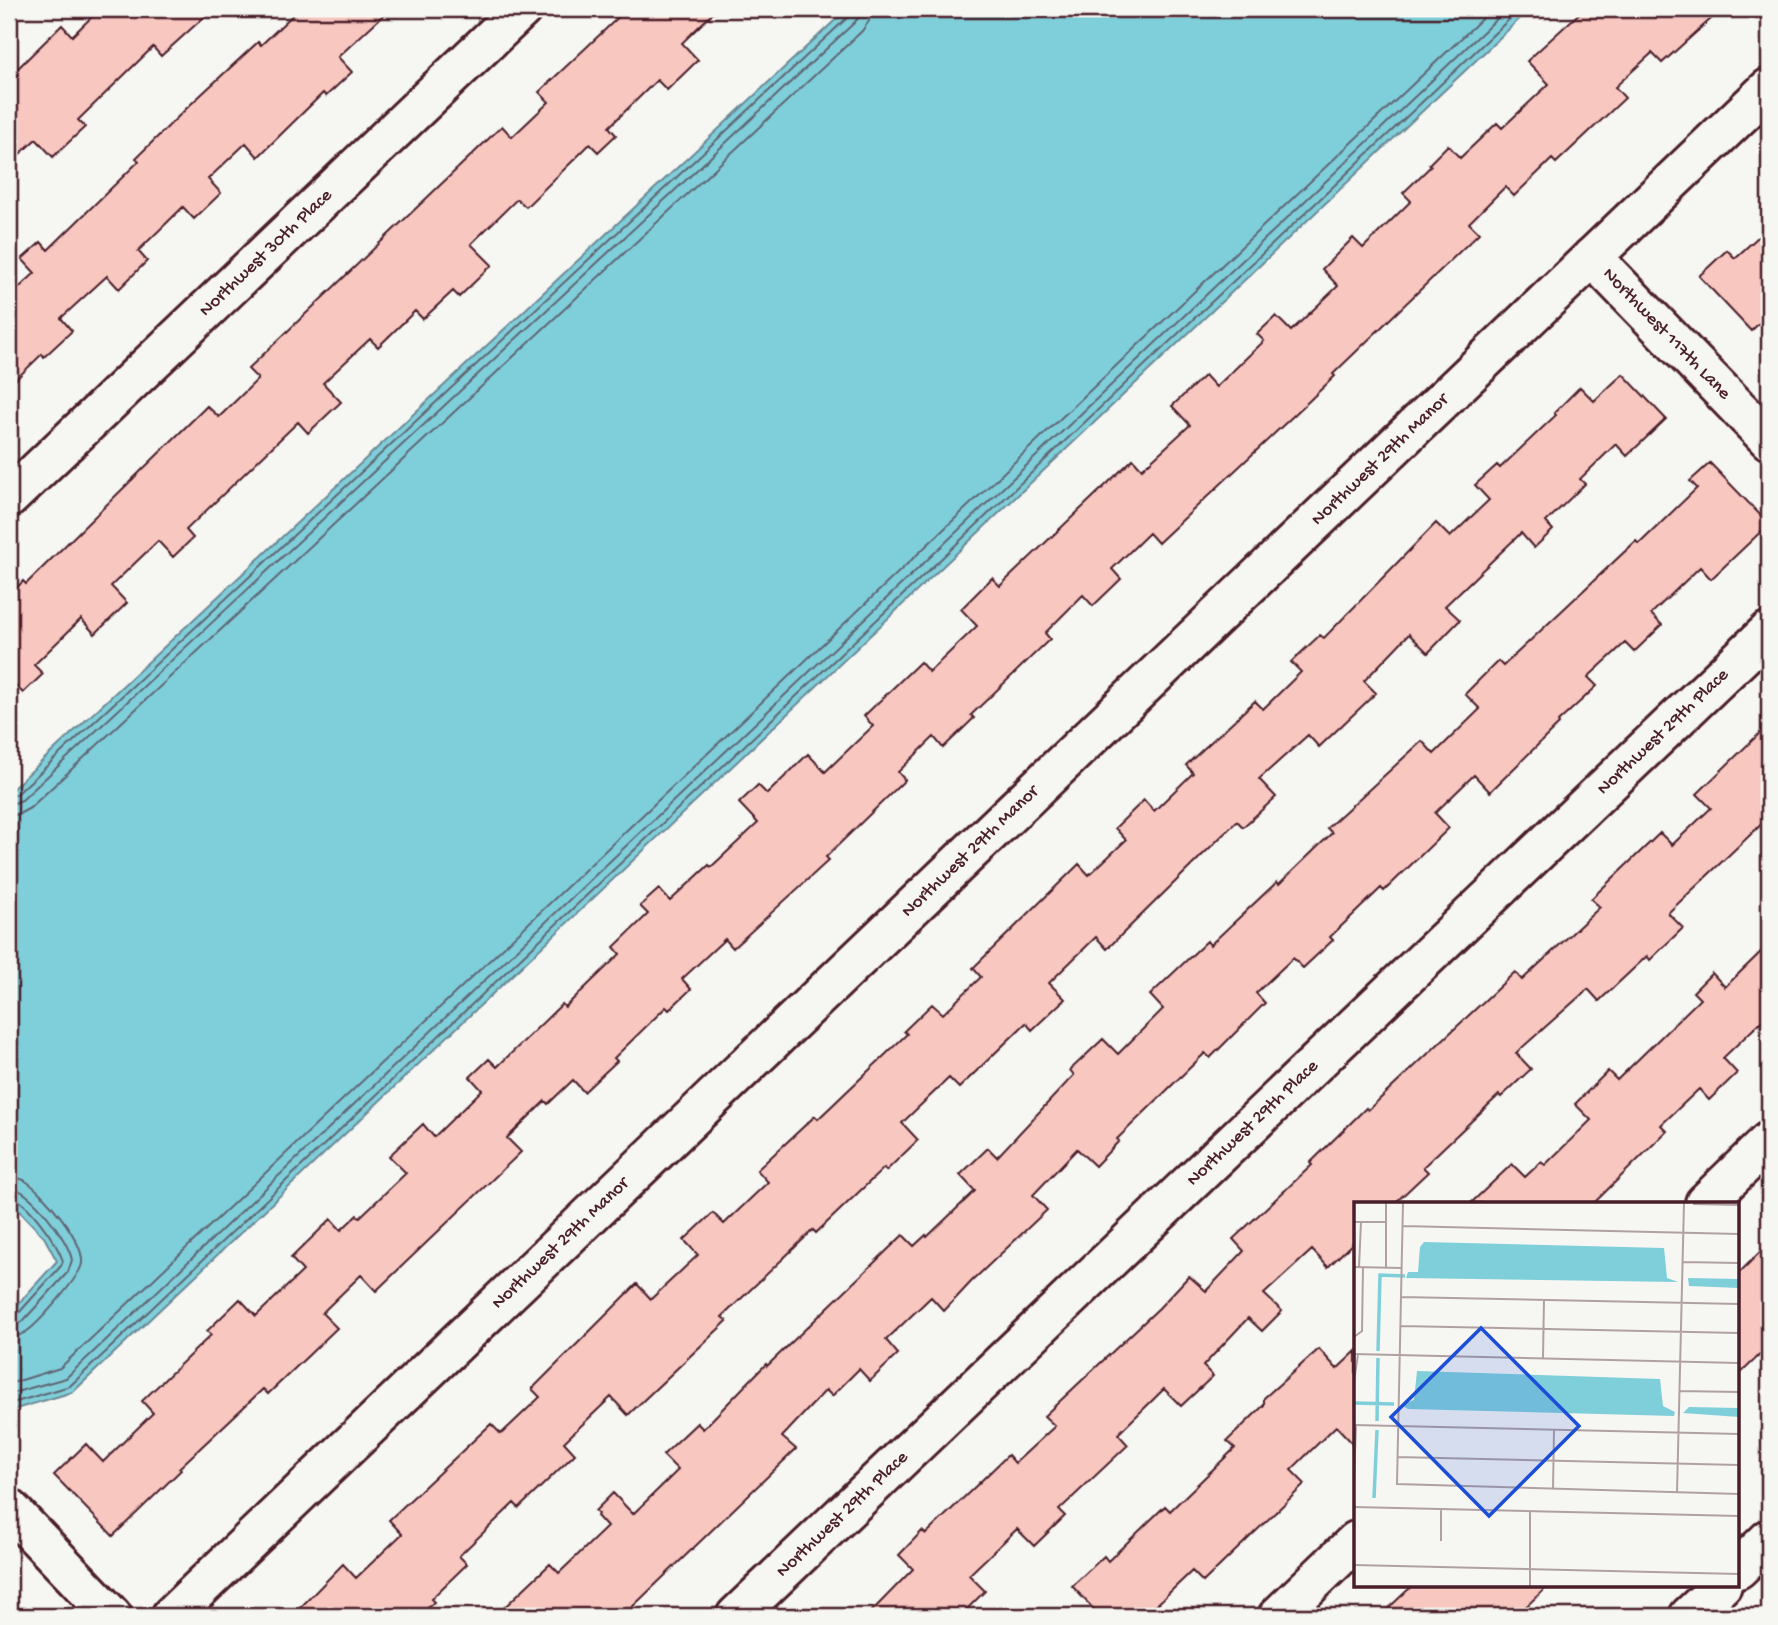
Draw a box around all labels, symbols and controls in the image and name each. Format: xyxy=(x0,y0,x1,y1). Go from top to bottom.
street label: Northwest 30th Place xyxy=(195,184,338,322)
street label: Northwest 117th Lane xyxy=(1597,263,1736,405)
street label: Northwest 29th Manor xyxy=(1307,387,1455,531)
street label: Northwest 29th Place xyxy=(1592,664,1734,800)
street label: Northwest 29th Manor xyxy=(897,779,1046,923)
street label: Northwest 29th Place xyxy=(1182,1055,1324,1192)
street label: Northwest 29th Manor xyxy=(487,1171,636,1315)
inset map xyxy=(1354,1202,1740,1586)
street label: Northwest 29th Place xyxy=(772,1446,913,1583)

